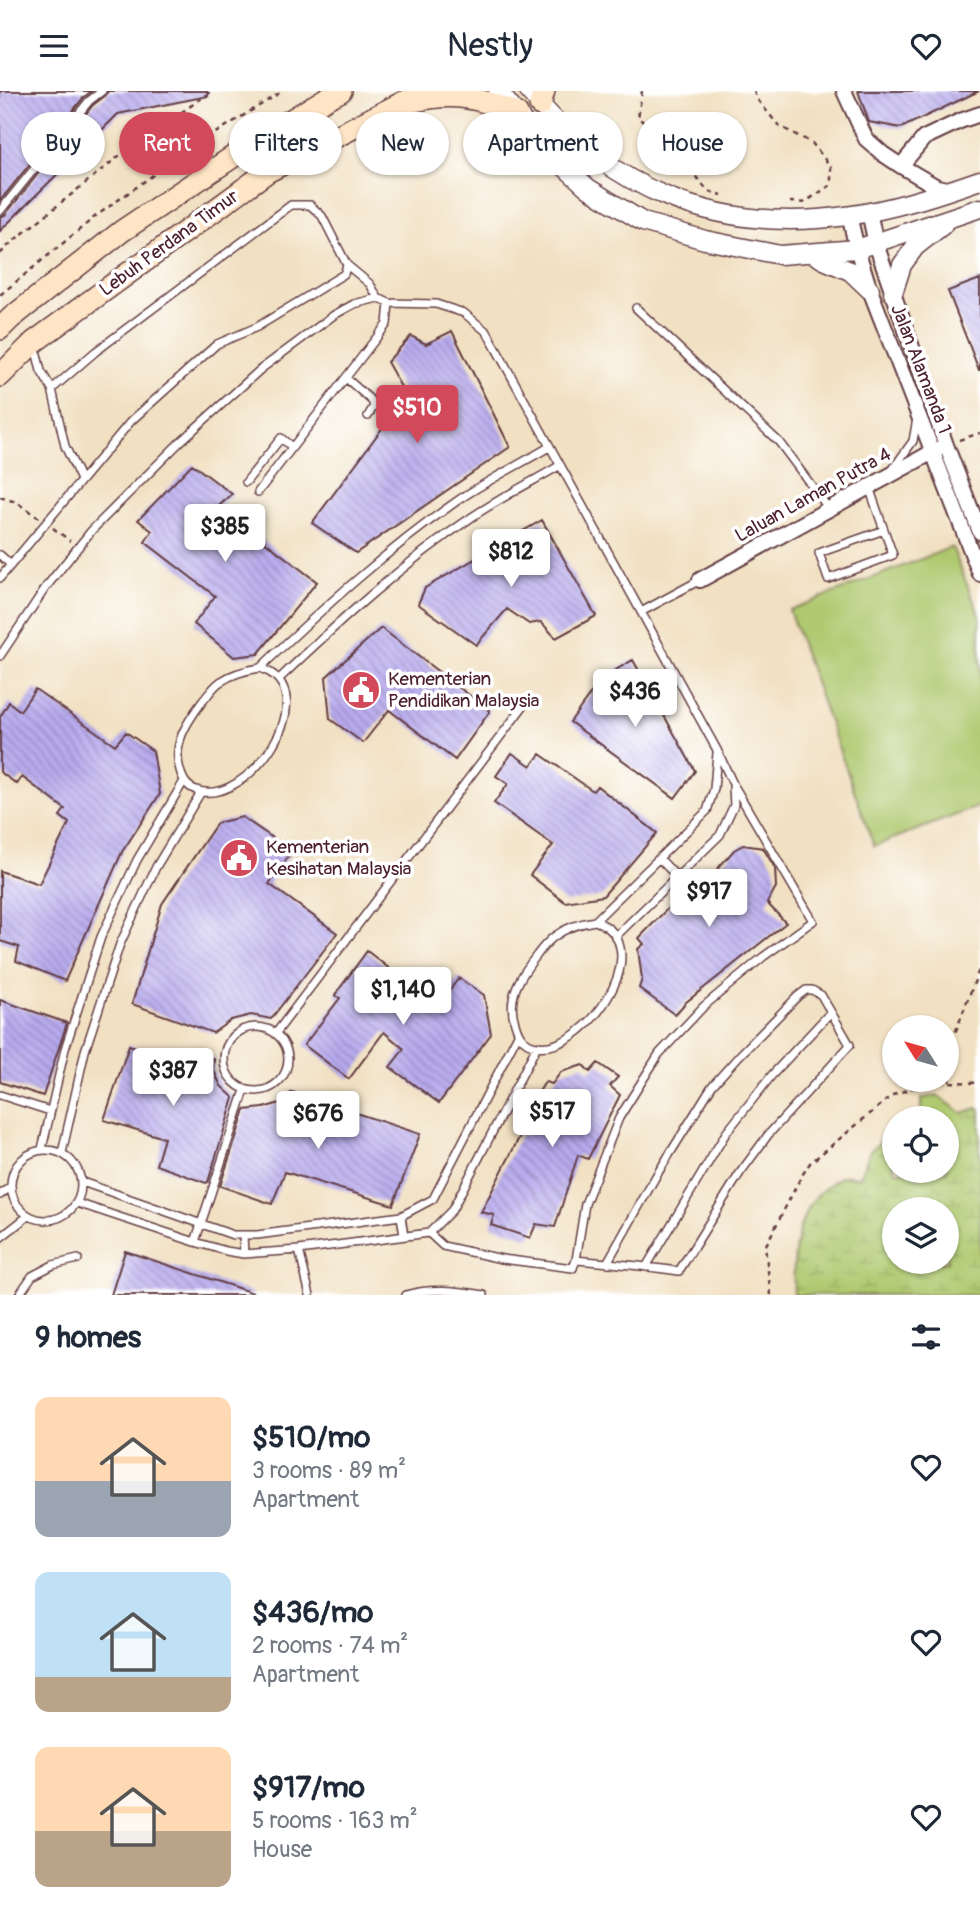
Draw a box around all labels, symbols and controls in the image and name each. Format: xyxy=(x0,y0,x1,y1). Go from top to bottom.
text: Nestly xyxy=(447,26,533,66)
icon: menu xyxy=(35,27,73,65)
icon: heart xyxy=(907,27,945,65)
chip: Buy xyxy=(21,112,105,175)
chip: Rent xyxy=(119,112,215,175)
chip: Filters xyxy=(229,112,342,175)
chip: New xyxy=(356,112,449,175)
chip: Apartment xyxy=(463,112,623,175)
chip: House xyxy=(637,112,747,175)
street label: Lebuh Perdana Timur xyxy=(95,184,243,302)
street label: Jalan Alamanda 1 xyxy=(885,301,957,437)
pin: $510 xyxy=(376,385,458,445)
text: $510 xyxy=(392,393,442,422)
street label: Laluan Laman Putra 4 xyxy=(731,442,895,548)
pin: $385 xyxy=(184,505,266,564)
text: $385 xyxy=(200,512,250,541)
pin: $812 xyxy=(470,529,552,589)
text: $812 xyxy=(488,537,534,566)
place label: Kementerian Pendidikan Malaysia xyxy=(388,667,540,713)
public building icon: Kementerian Pendidikan Malaysia xyxy=(340,669,382,711)
pin: $436 xyxy=(594,669,676,729)
text: $436 xyxy=(609,677,661,706)
place label: Kementerian Kesihatan Malaysia xyxy=(266,835,412,881)
public building icon: Kementerian Kesihatan Malaysia xyxy=(218,837,260,879)
pin: $917 xyxy=(668,869,750,929)
text: $917 xyxy=(686,877,732,906)
pin: $1,140 xyxy=(346,967,460,1027)
text: $1,140 xyxy=(370,975,436,1004)
north arrow xyxy=(882,1015,959,1092)
map controls xyxy=(882,1015,959,1274)
pin: $387 xyxy=(132,1049,214,1108)
text: $387 xyxy=(148,1056,198,1085)
pin: $517 xyxy=(511,1089,593,1149)
pin: $676 xyxy=(277,1091,359,1151)
text: $517 xyxy=(529,1097,575,1126)
text: $676 xyxy=(292,1099,344,1128)
button: locate xyxy=(882,1106,959,1183)
button: layers xyxy=(882,1197,959,1274)
icon: filters xyxy=(907,1318,945,1356)
text: 9 homes xyxy=(35,1319,141,1356)
text: $510/mo xyxy=(252,1419,370,1456)
icon: home xyxy=(91,1425,175,1509)
icon: heart xyxy=(907,1448,945,1486)
text: 3 rooms · 89 m² xyxy=(252,1456,406,1485)
text: Apartment xyxy=(252,1485,359,1514)
text: $436/mo xyxy=(252,1594,373,1631)
icon: home xyxy=(91,1600,175,1684)
icon: heart xyxy=(907,1623,945,1661)
text: 2 rooms · 74 m² xyxy=(252,1631,408,1660)
text: Apartment xyxy=(252,1660,359,1689)
text: $917/mo xyxy=(252,1769,365,1806)
icon: home xyxy=(91,1775,175,1859)
icon: heart xyxy=(907,1798,945,1836)
text: 5 rooms · 163 m² xyxy=(252,1806,418,1835)
text: House xyxy=(252,1835,312,1864)

